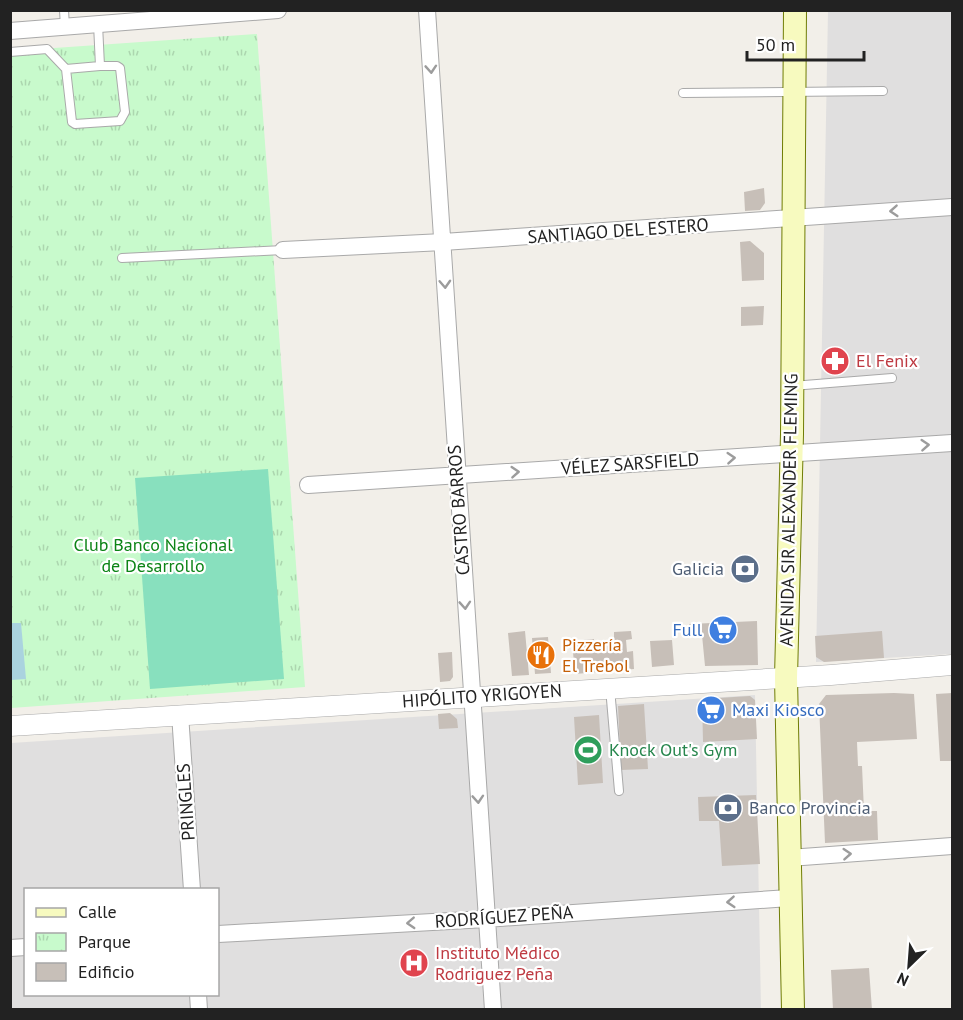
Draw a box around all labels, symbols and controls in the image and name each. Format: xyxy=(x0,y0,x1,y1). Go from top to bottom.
scale bar xyxy=(747,24,864,62)
text: 50 m xyxy=(756,33,795,56)
one-way arrow xyxy=(425,64,438,73)
one-way arrow xyxy=(890,205,899,218)
street label: SANTIAGO DEL ESTERO xyxy=(527,213,709,248)
one-way arrow xyxy=(439,280,452,289)
pharmacy icon: El Fenix xyxy=(819,345,851,377)
place label: El Fenix xyxy=(856,349,918,372)
street label: AVENIDA SIR ALEXANDER FLEMING xyxy=(775,373,802,647)
one-way arrow xyxy=(921,439,930,452)
street label: CASTRO BARROS xyxy=(442,444,475,576)
street label: VÉLEZ SARSFIELD xyxy=(559,447,700,480)
one-way arrow xyxy=(726,451,735,464)
one-way arrow xyxy=(511,466,520,479)
park label: Club Banco Nacional de Desarrollo xyxy=(74,533,233,577)
bank icon: Galicia xyxy=(729,553,761,585)
place label: Galicia xyxy=(672,557,724,580)
one-way arrow xyxy=(459,600,472,609)
supermarket icon: Full xyxy=(707,614,739,646)
place label: Full xyxy=(672,618,703,641)
place label: Pizzería El Trebol xyxy=(562,633,630,677)
restaurant icon: Pizzería El Trebol xyxy=(525,639,557,671)
street label: HIPÓLITO YRIGOYEN xyxy=(401,678,563,713)
supermarket icon: Maxi Kiosco xyxy=(695,694,727,726)
place label: Maxi Kiosco xyxy=(732,698,824,721)
sports icon: Knock Out's Gym xyxy=(572,734,604,766)
place label: Knock Out's Gym xyxy=(609,738,737,761)
street label: PRINGLES xyxy=(171,762,200,842)
bank icon: Banco Provincia xyxy=(712,792,744,824)
one-way arrow xyxy=(472,795,485,804)
place label: Banco Provincia xyxy=(749,796,871,819)
one-way arrow xyxy=(843,847,852,860)
legend xyxy=(24,888,219,996)
one-way arrow xyxy=(726,895,736,908)
text: Calle xyxy=(78,900,117,923)
street label: RODRÍGUEZ PEÑA xyxy=(434,900,574,933)
one-way arrow xyxy=(406,917,415,930)
text: Parque xyxy=(78,930,131,953)
north arrow xyxy=(879,936,939,996)
place label: Instituto Médico Rodriguez Peña xyxy=(435,941,560,985)
hospital icon: Instituto Médico Rodriguez Peña xyxy=(398,947,430,979)
text: Edificio xyxy=(78,960,134,983)
text: N xyxy=(894,968,912,991)

